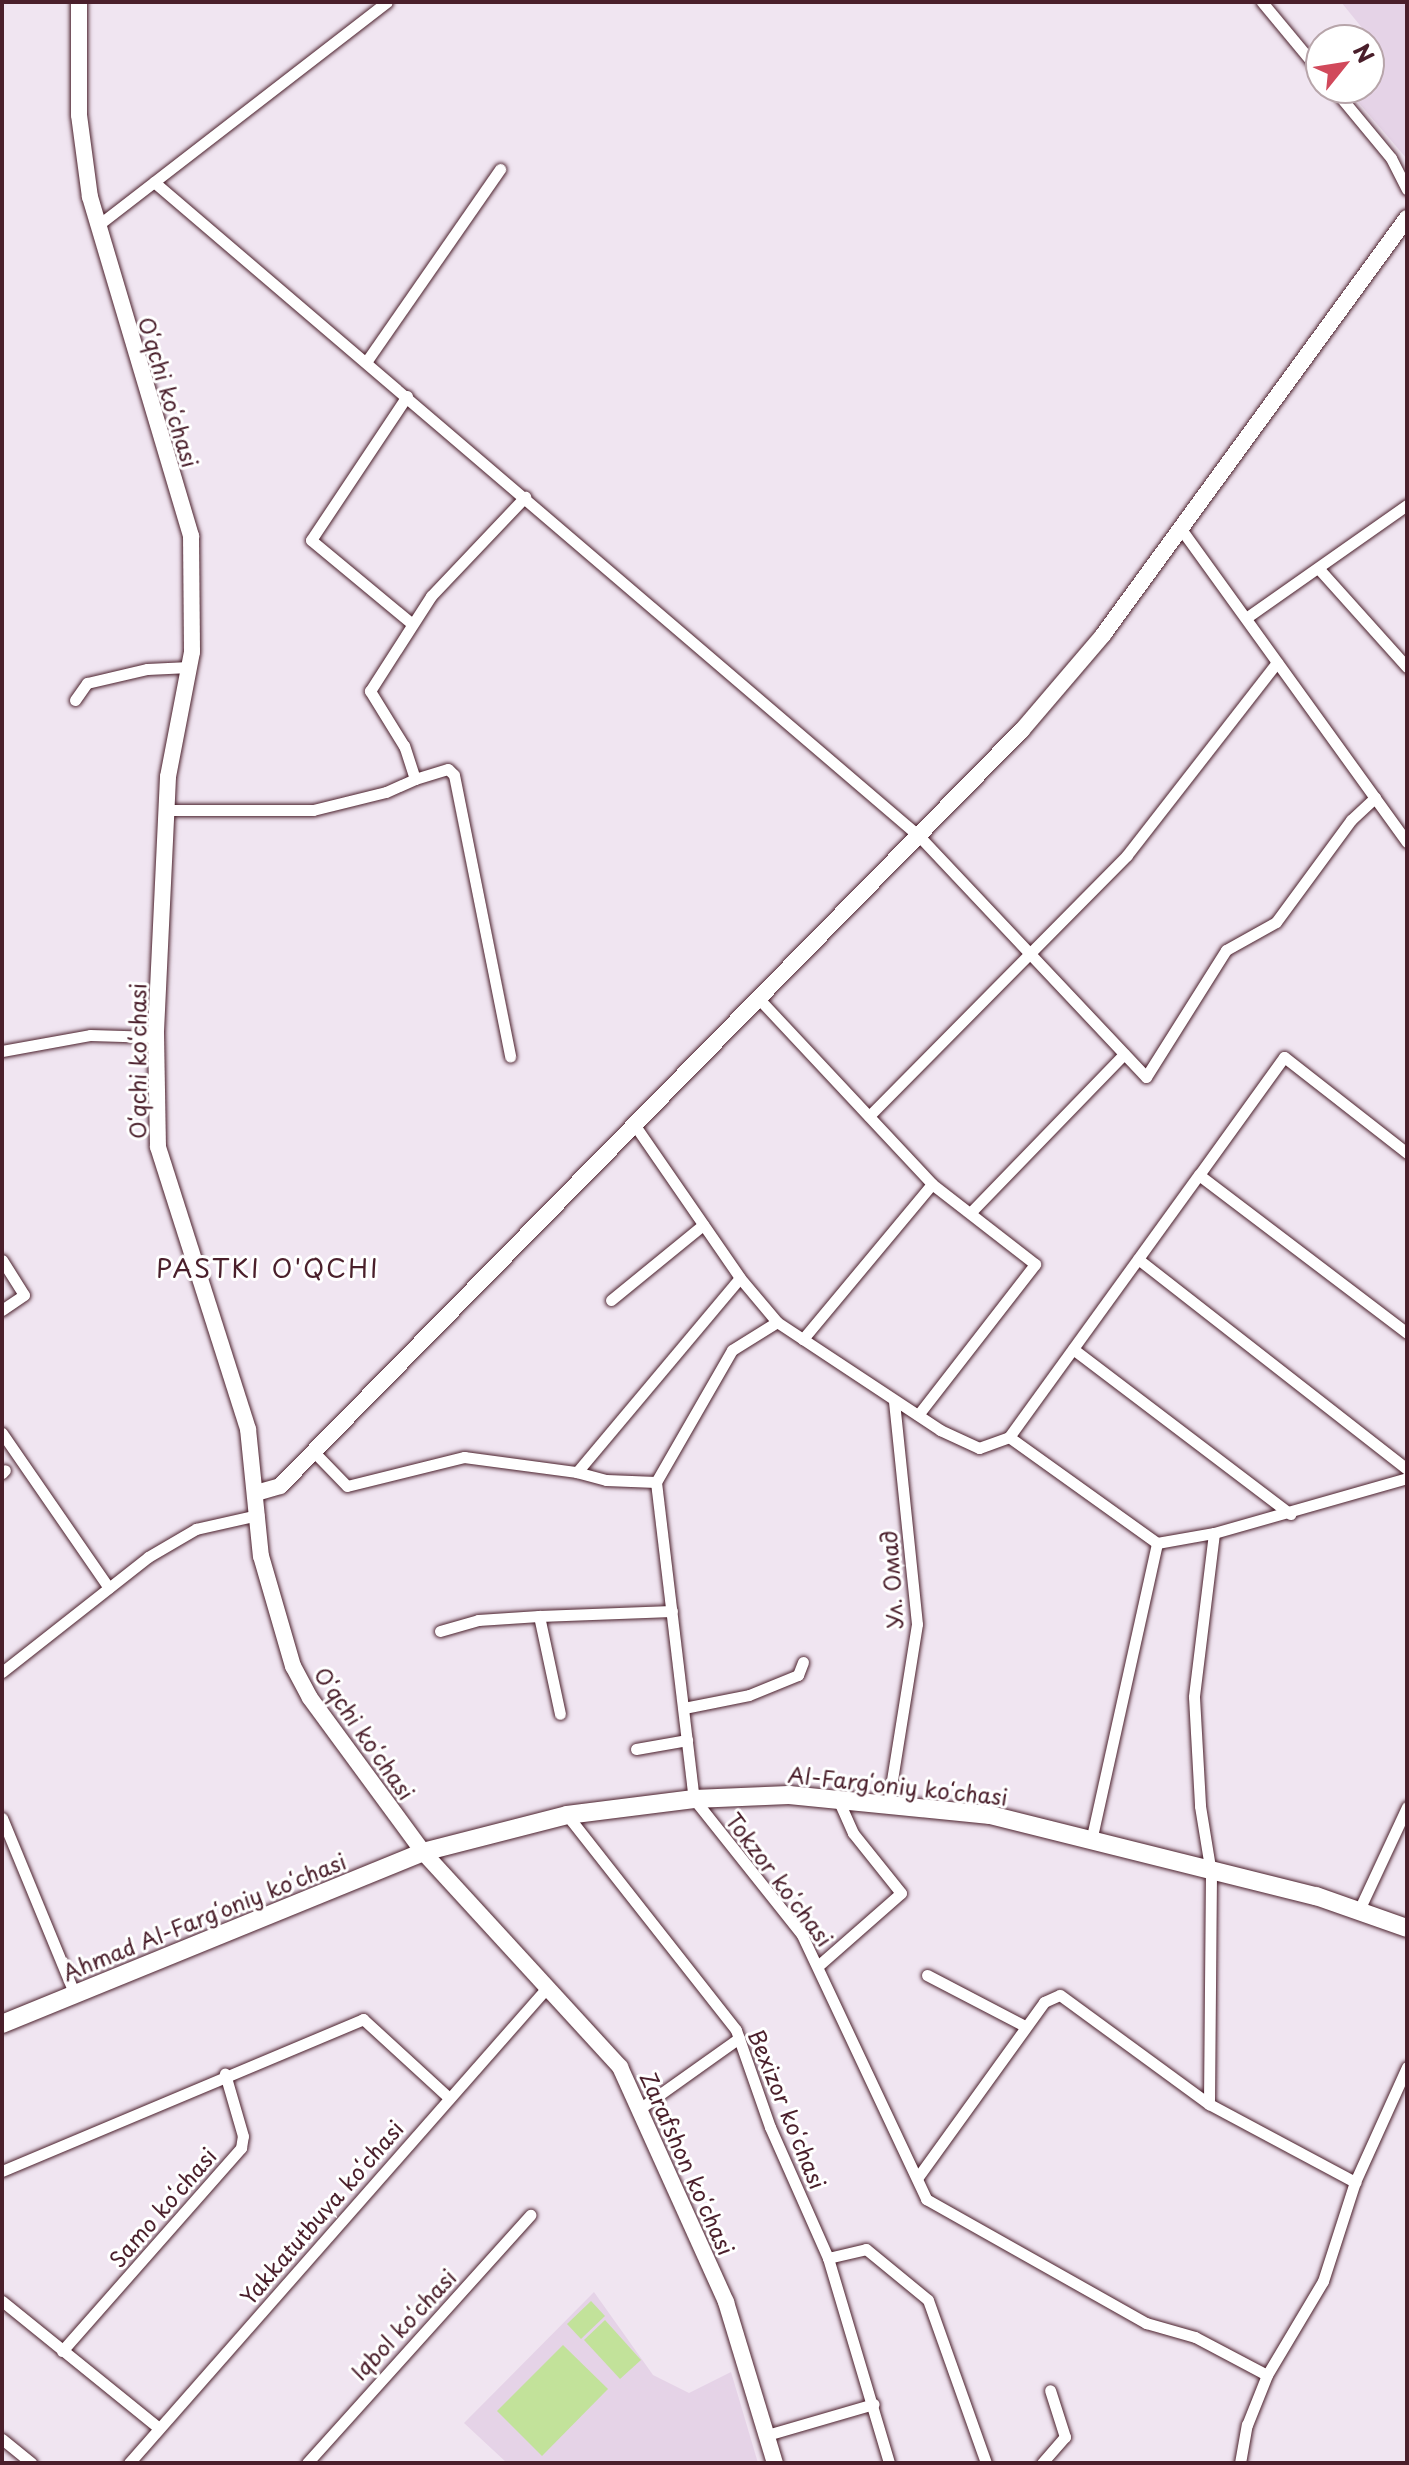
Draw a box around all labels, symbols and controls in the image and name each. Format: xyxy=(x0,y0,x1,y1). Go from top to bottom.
north arrow xyxy=(1305,24,1385,104)
text: N xyxy=(1346,37,1383,69)
street label: Oʻqchi koʻchasi xyxy=(134,314,204,470)
street label: Oʻqchi koʻchasi xyxy=(124,983,150,1139)
district label: PASTKI O'QCHI xyxy=(155,1252,381,1284)
street label: Ул. Омад xyxy=(874,1530,908,1630)
street label: Oʻqchi koʻchasi xyxy=(310,1662,420,1804)
street label: Al-Fargʻoniy koʻchasi xyxy=(787,1760,1009,1810)
street label: Tokzor koʻchasi xyxy=(721,1807,839,1951)
street label: Ahmad Al-Fargʻoniy koʻchasi xyxy=(58,1847,350,1985)
street label: Bexizor koʻchasi xyxy=(744,2026,832,2192)
street label: Zarafshon koʻchasi xyxy=(636,2067,740,2259)
street label: Yakkatutbuva koʻchasi xyxy=(234,2115,408,2309)
street label: Samo koʻchasi xyxy=(103,2142,221,2272)
street label: Iqbol koʻchasi xyxy=(345,2263,461,2385)

